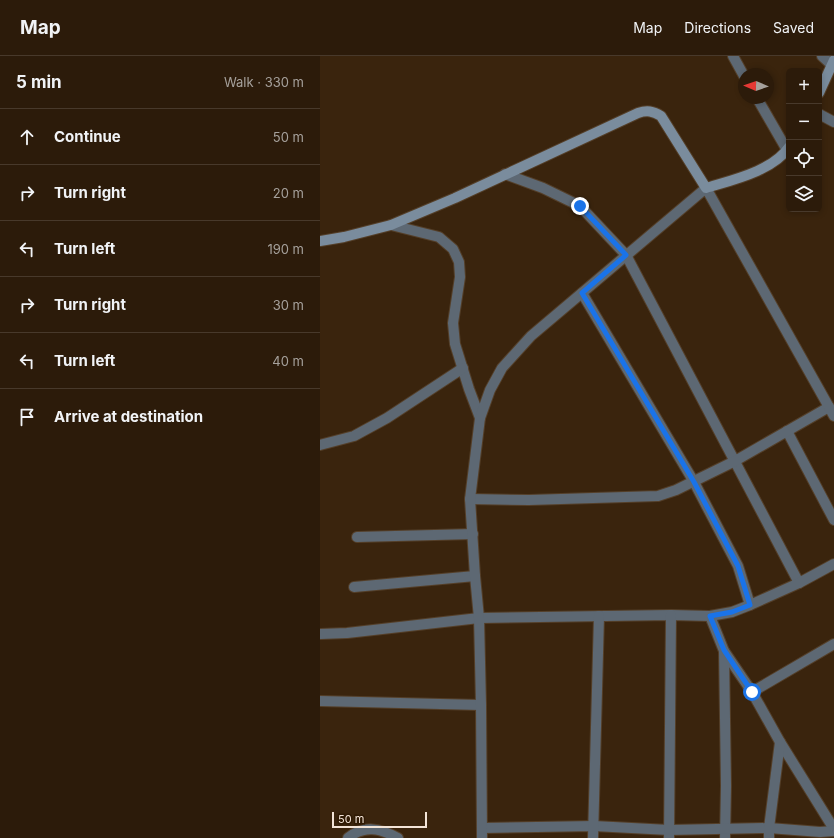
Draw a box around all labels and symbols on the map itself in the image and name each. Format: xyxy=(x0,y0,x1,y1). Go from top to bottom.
north arrow xyxy=(738,68,774,104)
route end xyxy=(571,197,589,215)
route start xyxy=(743,683,761,701)
scale bar xyxy=(332,810,427,829)

